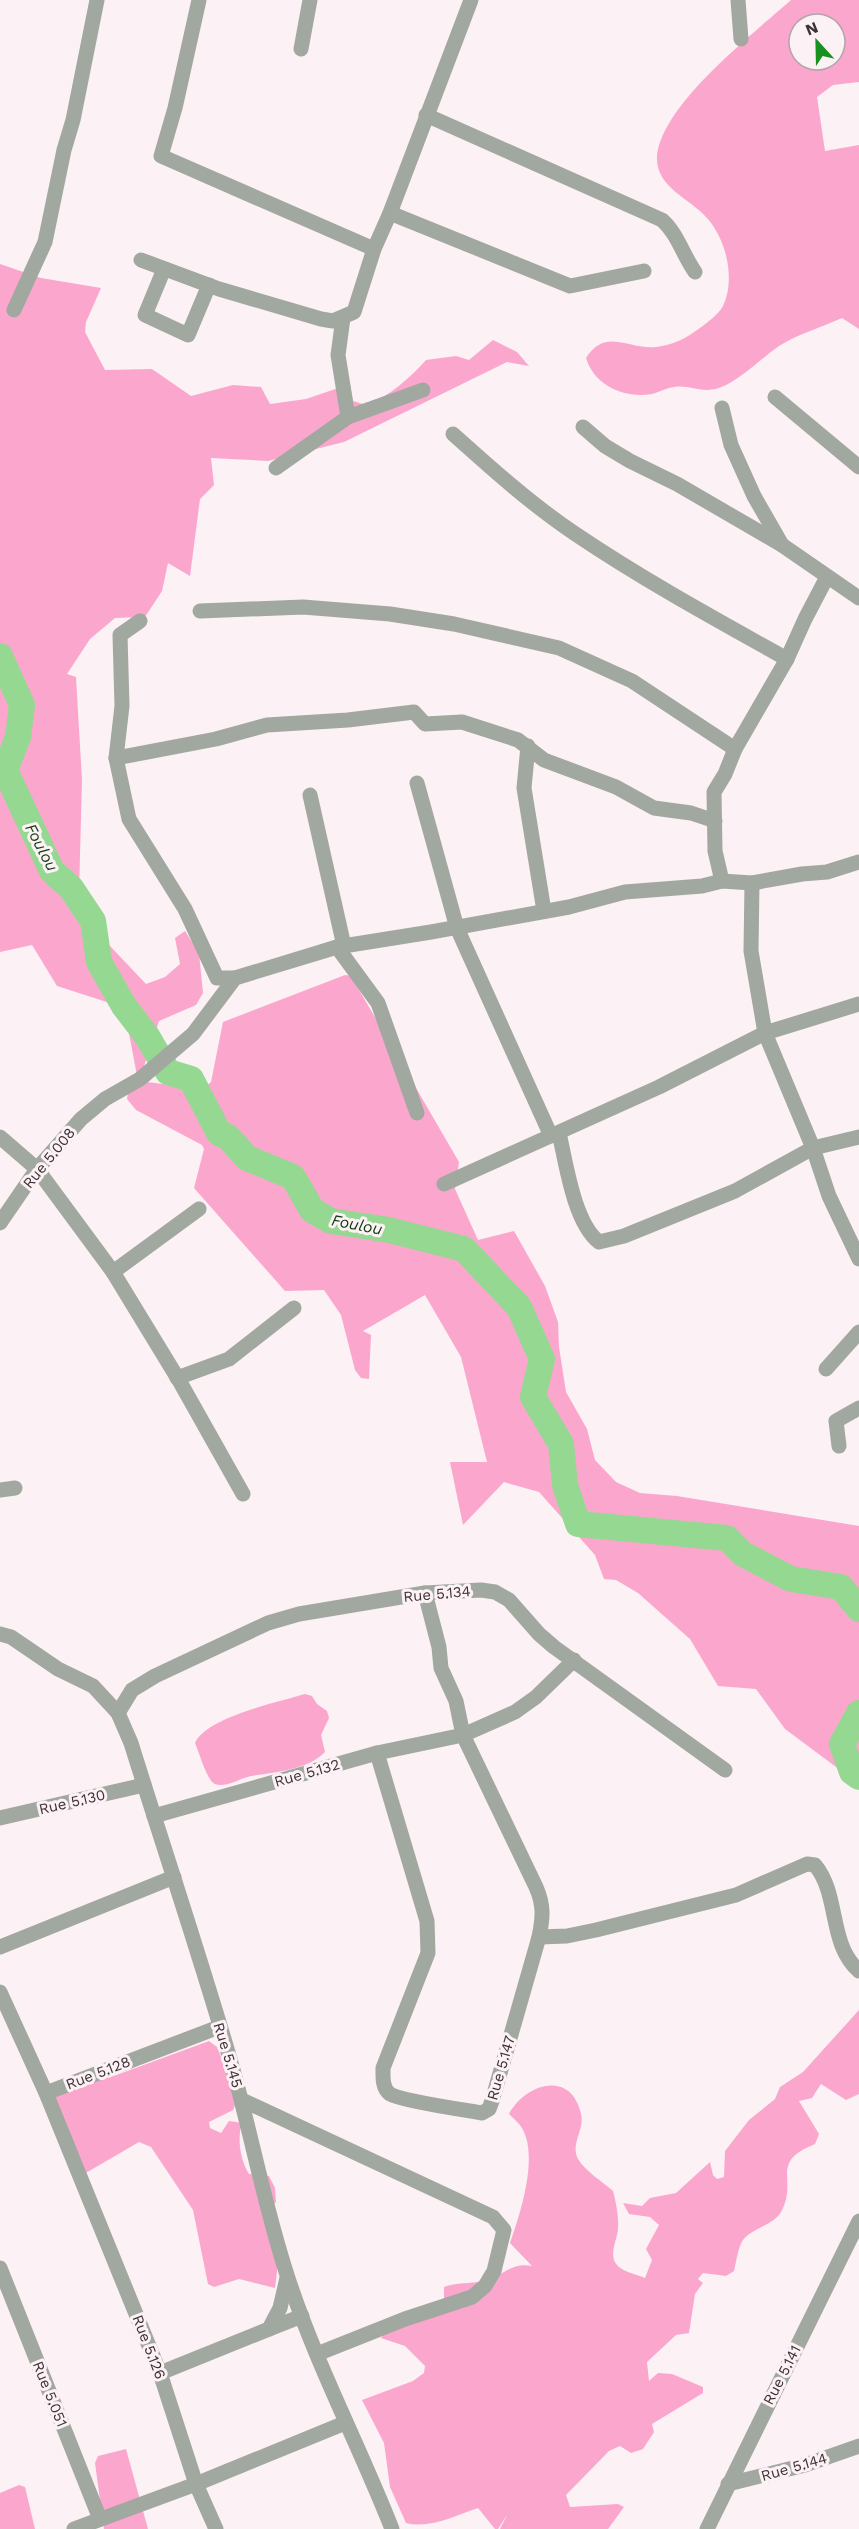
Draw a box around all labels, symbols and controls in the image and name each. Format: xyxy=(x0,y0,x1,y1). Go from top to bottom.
north arrow xyxy=(787,12,847,72)
text: N xyxy=(803,18,821,40)
water label: Foulou xyxy=(21,820,62,875)
street label: Rue 5.008 xyxy=(19,1124,79,1192)
water label: Foulou xyxy=(330,1210,384,1239)
street label: Rue 5.134 xyxy=(403,1582,471,1606)
street label: Rue 5.132 xyxy=(272,1755,342,1791)
street label: Rue 5.130 xyxy=(37,1786,107,1818)
street label: Rue 5.145 xyxy=(210,2020,246,2090)
street label: Rue 5.147 xyxy=(483,2034,519,2102)
street label: Rue 5.128 xyxy=(63,2052,133,2094)
street label: Rue 5.126 xyxy=(129,2312,169,2382)
street label: Rue 5.141 xyxy=(759,2342,805,2408)
street label: Rue 5.051 xyxy=(29,2359,71,2429)
street label: Rue 5.144 xyxy=(759,2449,829,2485)

